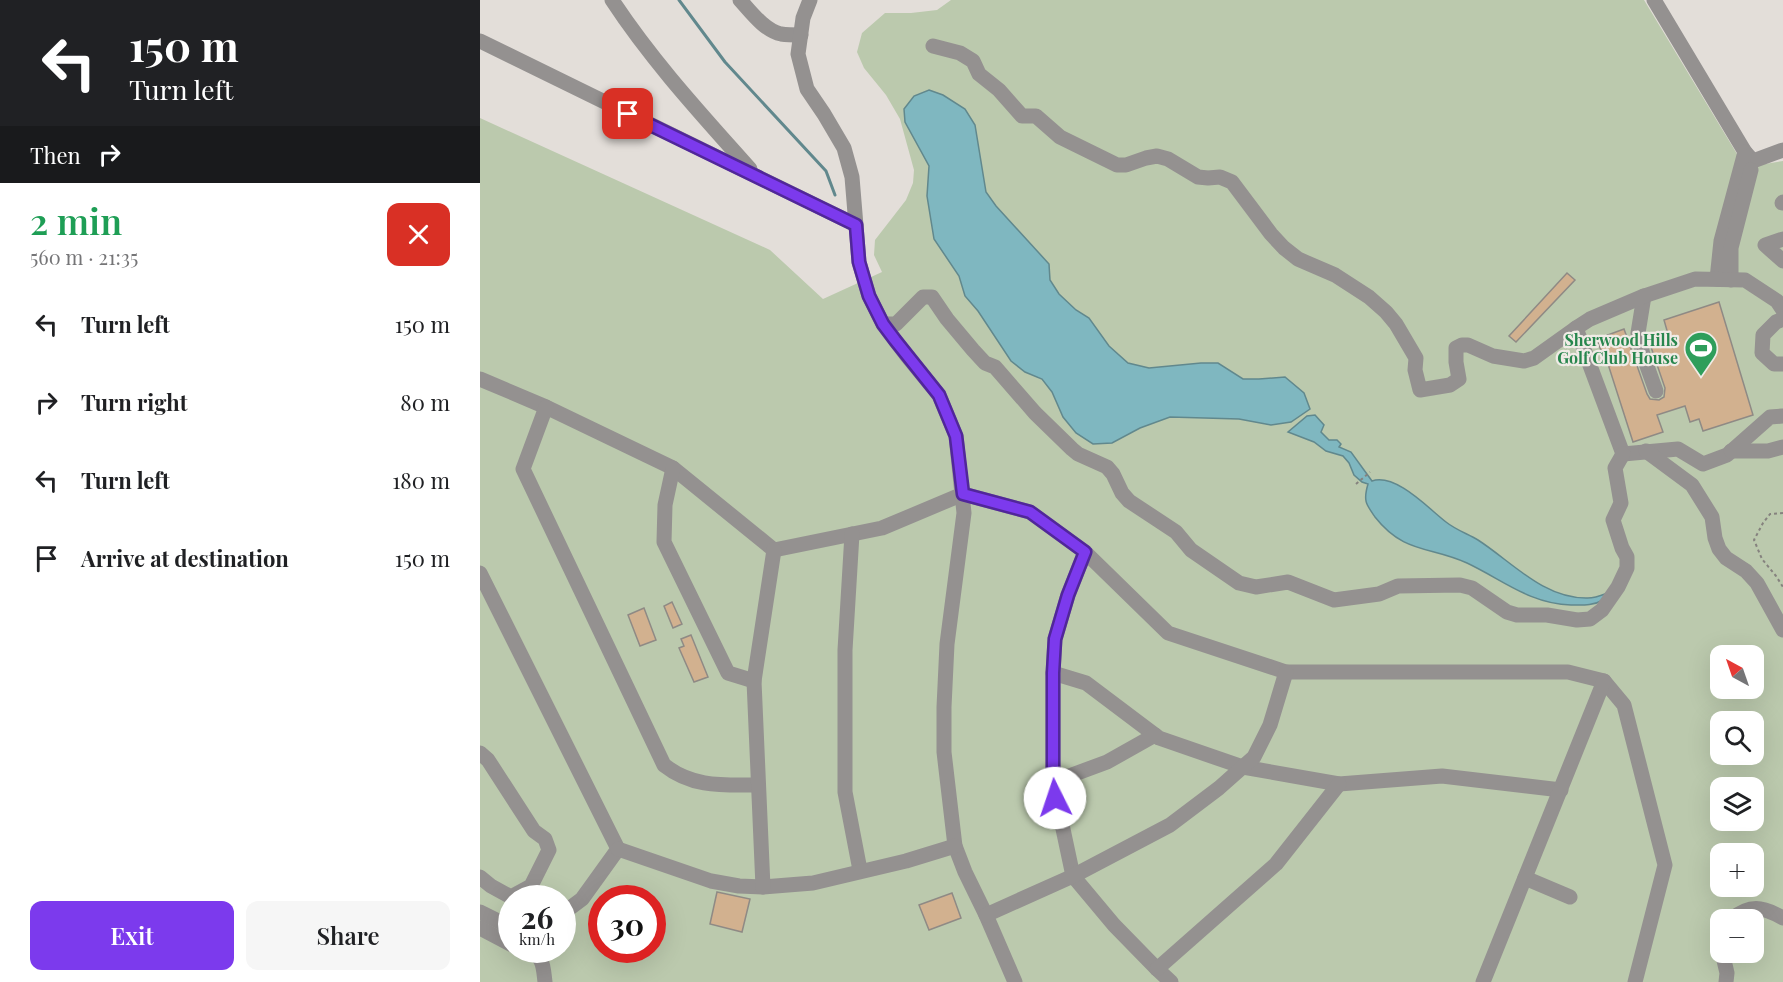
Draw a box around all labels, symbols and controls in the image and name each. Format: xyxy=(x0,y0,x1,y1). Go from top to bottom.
text: 150 m xyxy=(129,17,239,73)
icon: left xyxy=(30,24,108,102)
text: Turn left xyxy=(129,71,233,107)
pin xyxy=(602,88,653,139)
icon: arrive xyxy=(611,97,644,130)
icon: right xyxy=(93,138,126,171)
text: Then xyxy=(30,140,81,170)
text: 2 min xyxy=(30,196,122,244)
button: close xyxy=(387,203,450,266)
text: 560 m · 21:35 xyxy=(30,243,138,270)
icon: left xyxy=(30,308,63,341)
text: Turn left xyxy=(81,309,170,339)
text: 150 m xyxy=(395,309,450,339)
place label: Sherwood Hills Golf Club House xyxy=(1557,329,1678,368)
sports icon: Sherwood Hills Golf Club House xyxy=(1683,330,1719,377)
icon: right xyxy=(30,386,63,419)
text: Turn right xyxy=(81,387,187,417)
text: 80 m xyxy=(400,387,450,417)
icon: left xyxy=(30,464,63,497)
text: Turn left xyxy=(81,465,170,495)
text: 180 m xyxy=(392,465,450,495)
icon: arrive xyxy=(30,542,63,575)
text: Arrive at destination xyxy=(81,543,289,573)
text: 150 m xyxy=(395,543,450,573)
north arrow xyxy=(1710,645,1764,699)
map controls xyxy=(1710,645,1764,963)
button: search xyxy=(1710,711,1764,765)
position arrow xyxy=(1023,766,1087,830)
button: layers xyxy=(1710,777,1764,831)
button: + xyxy=(1710,843,1764,897)
speed limit sign: 30 xyxy=(588,885,666,963)
text: 26 xyxy=(521,897,553,937)
button: Exit xyxy=(30,901,234,970)
button: Share xyxy=(246,901,450,970)
button: − xyxy=(1710,909,1764,963)
text: km/h xyxy=(519,929,555,949)

